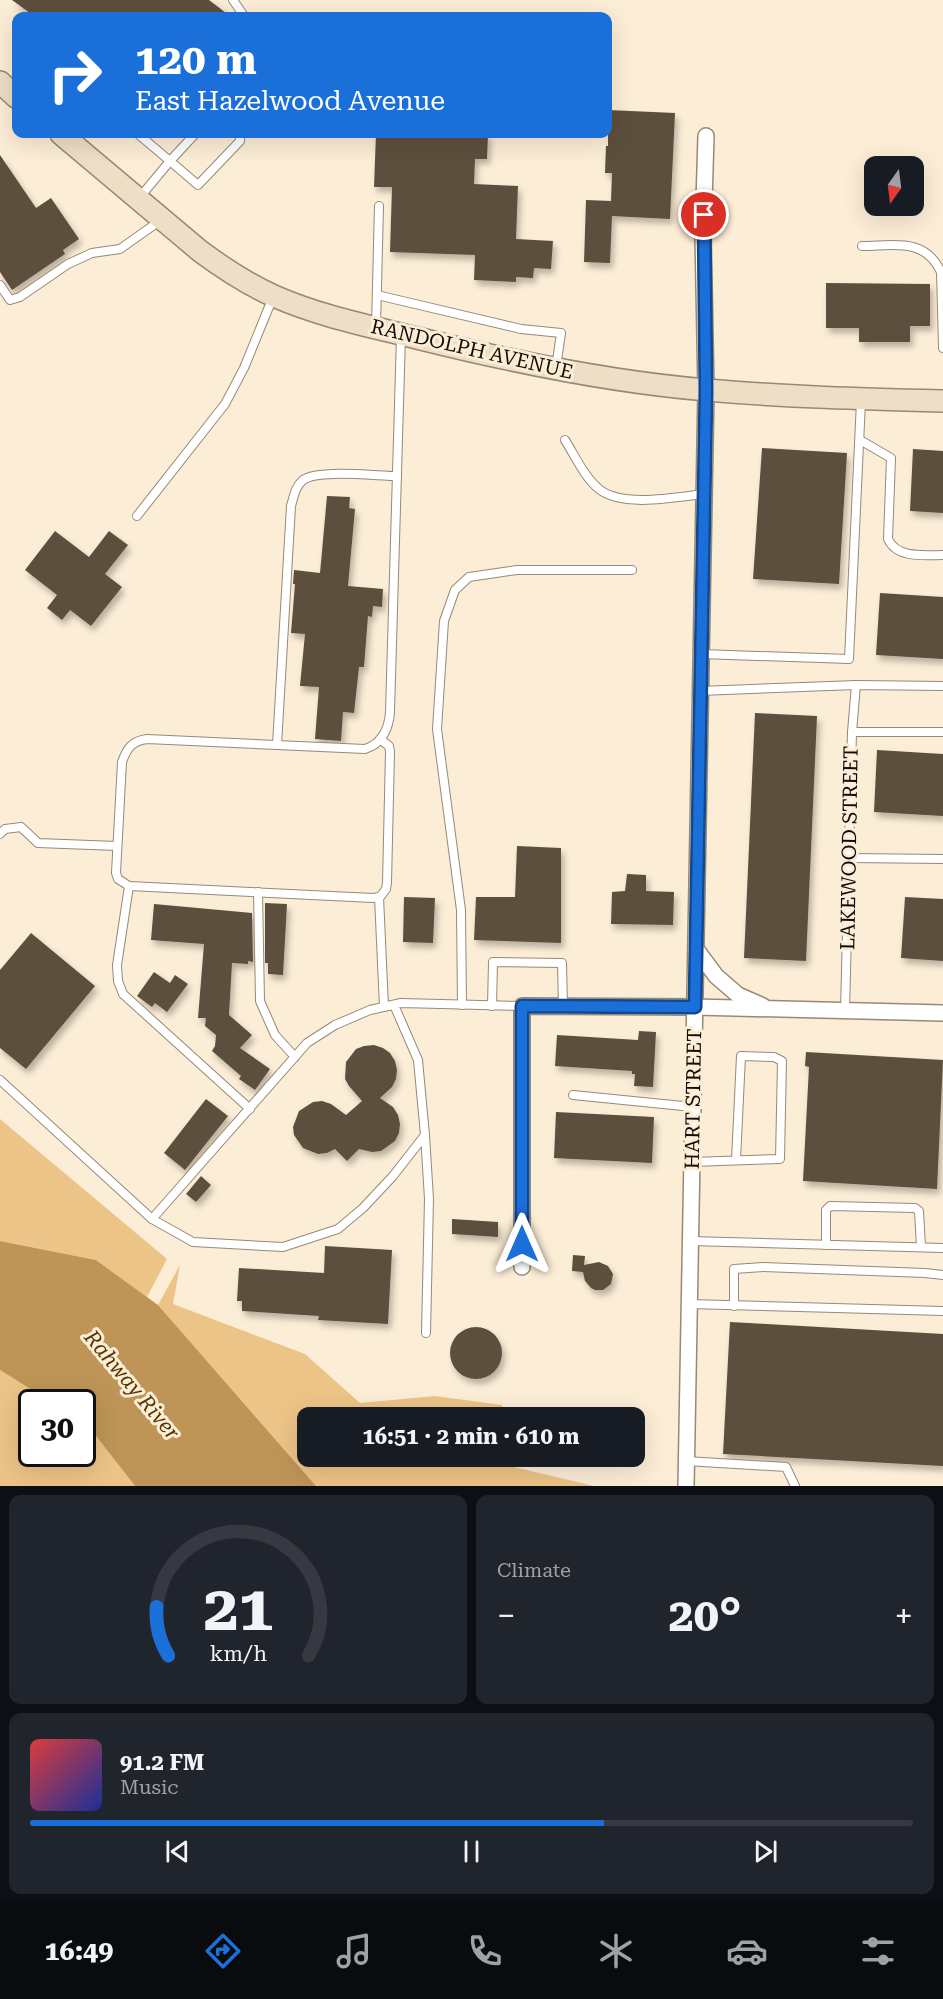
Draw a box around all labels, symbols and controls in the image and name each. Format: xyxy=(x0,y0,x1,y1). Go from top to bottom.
text: 120 m xyxy=(135,35,257,84)
icon: right xyxy=(36,36,114,114)
text: East Hazelwood Avenue xyxy=(135,85,445,117)
north arrow xyxy=(864,156,924,216)
map controls xyxy=(864,156,924,216)
pin xyxy=(678,189,729,240)
icon: arrive xyxy=(687,198,720,231)
street label: RANDOLPH AVENUE xyxy=(369,314,575,384)
street label: LAKEWOOD STREET xyxy=(835,746,863,950)
street label: HART STREET xyxy=(680,1028,706,1170)
position arrow xyxy=(490,1212,554,1276)
water label: Rahway River xyxy=(79,1325,185,1445)
speed limit sign: 30 xyxy=(18,1389,96,1467)
text: 16:51 · 2 min · 610 m xyxy=(362,1424,580,1449)
text: Climate xyxy=(497,1558,571,1582)
text: 21 xyxy=(203,1572,273,1645)
text: 20° xyxy=(669,1589,741,1642)
text: − xyxy=(497,1596,515,1635)
text: + xyxy=(895,1596,913,1635)
text: km/h xyxy=(209,1642,267,1667)
text: 91.2 FM xyxy=(120,1750,204,1775)
text: Music xyxy=(120,1775,179,1799)
icon: previous xyxy=(161,1835,194,1868)
icon: pause xyxy=(455,1835,488,1868)
icon: next xyxy=(749,1835,782,1868)
icon: directions xyxy=(202,1930,244,1972)
icon: music xyxy=(333,1930,375,1972)
icon: phone xyxy=(464,1930,506,1972)
icon: climate xyxy=(595,1930,637,1972)
icon: car xyxy=(726,1930,768,1972)
icon: filters xyxy=(857,1930,899,1972)
text: 16:49 xyxy=(44,1935,113,1967)

